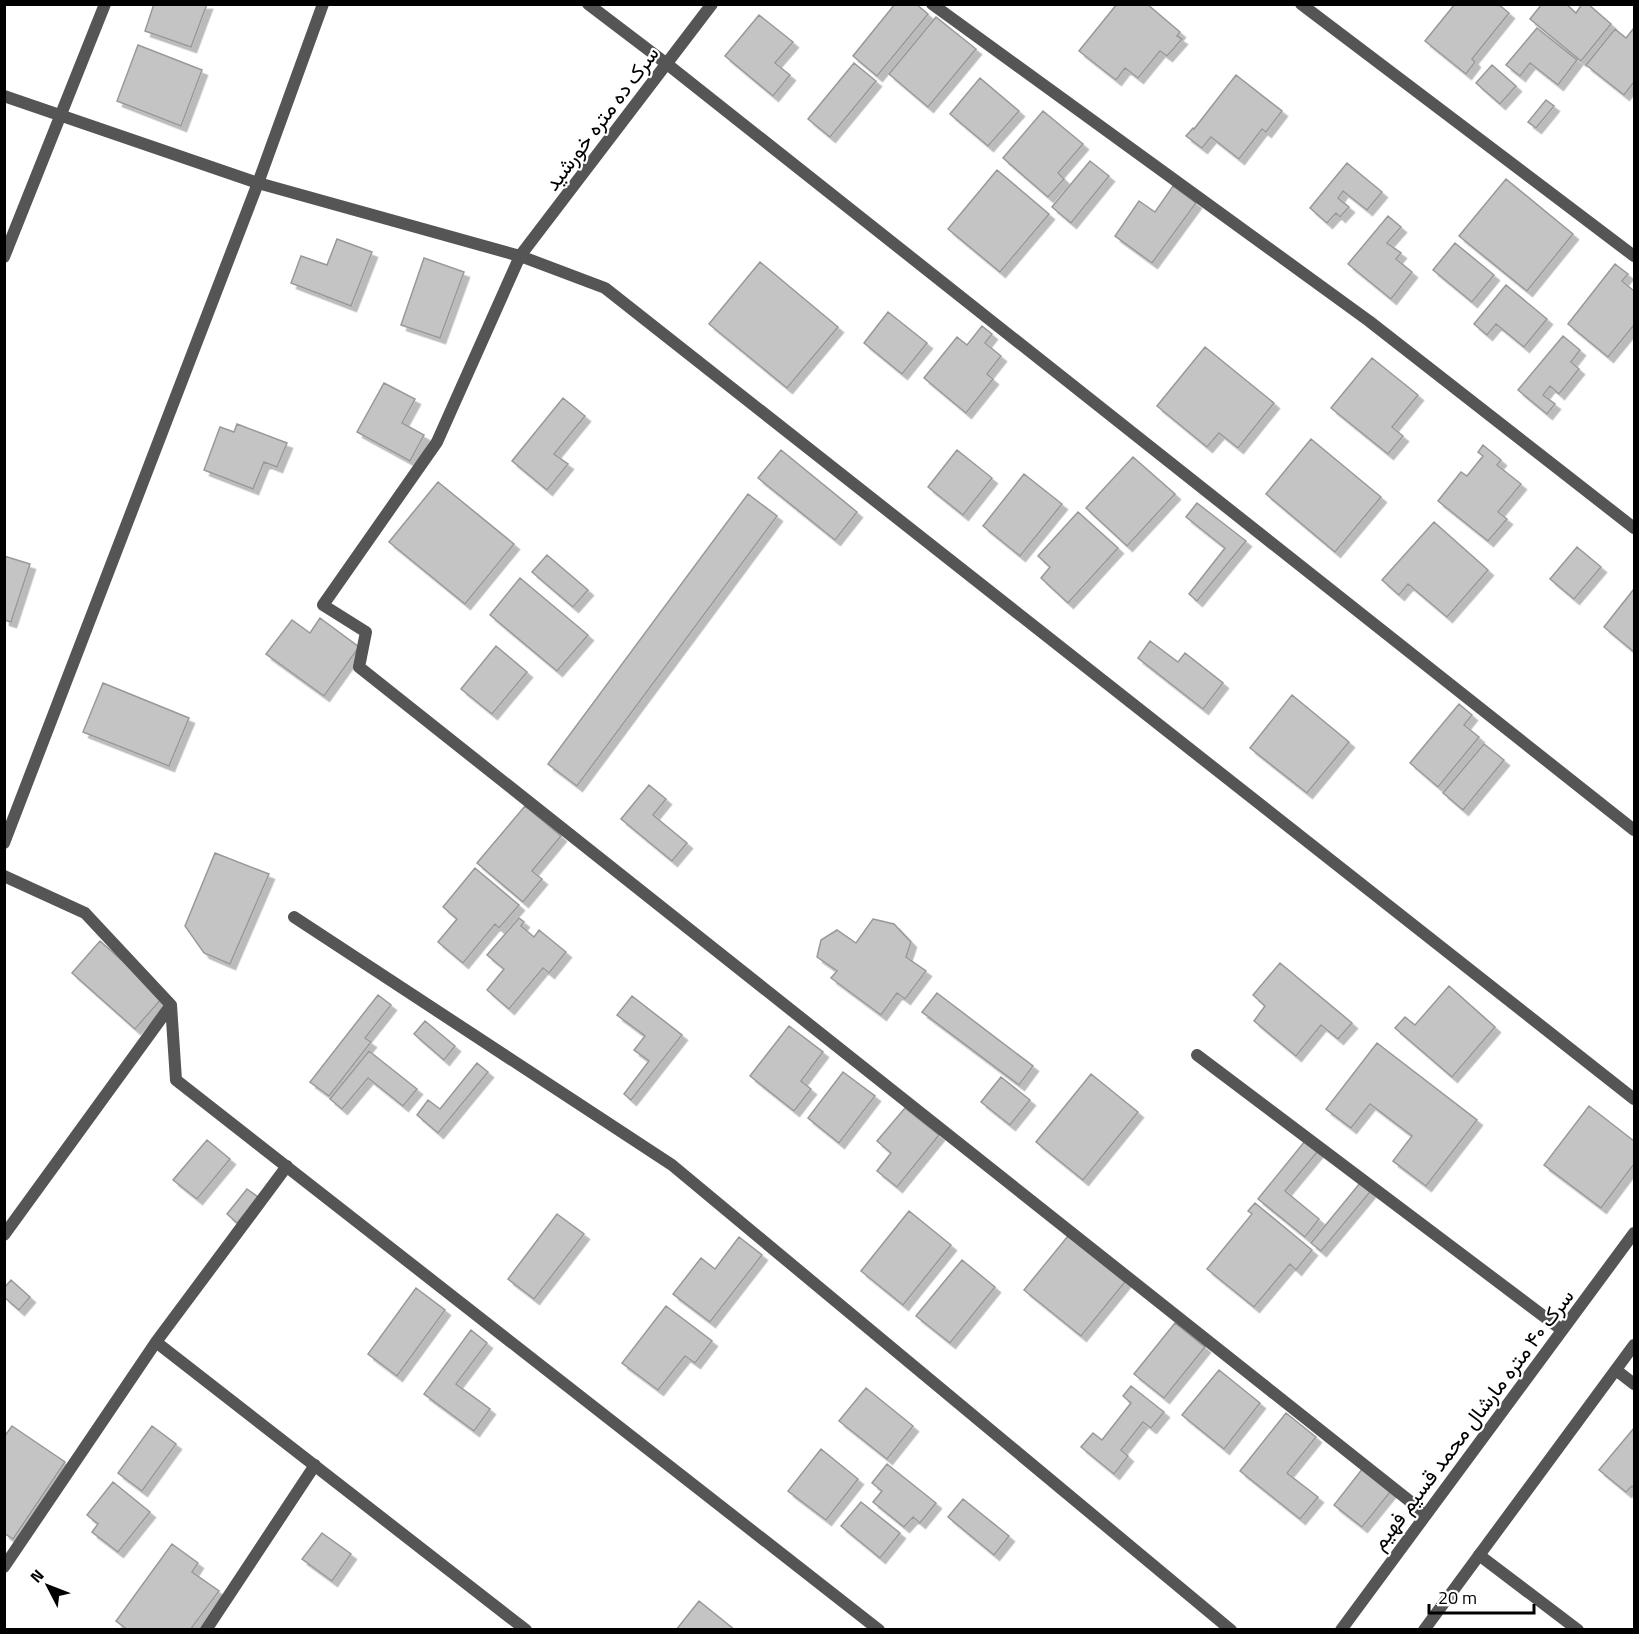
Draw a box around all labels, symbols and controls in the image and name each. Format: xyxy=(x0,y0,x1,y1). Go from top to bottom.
street label: سرک ده متره خورشید xyxy=(536,39,666,197)
street label: سرک ۴۰ متره مارشال محمد قسیم فهیم xyxy=(1363,1281,1581,1557)
north arrow xyxy=(18,1556,78,1616)
text: N xyxy=(24,1564,49,1588)
scale bar xyxy=(1429,1577,1534,1615)
text: 20 m xyxy=(1438,1584,1477,1611)

